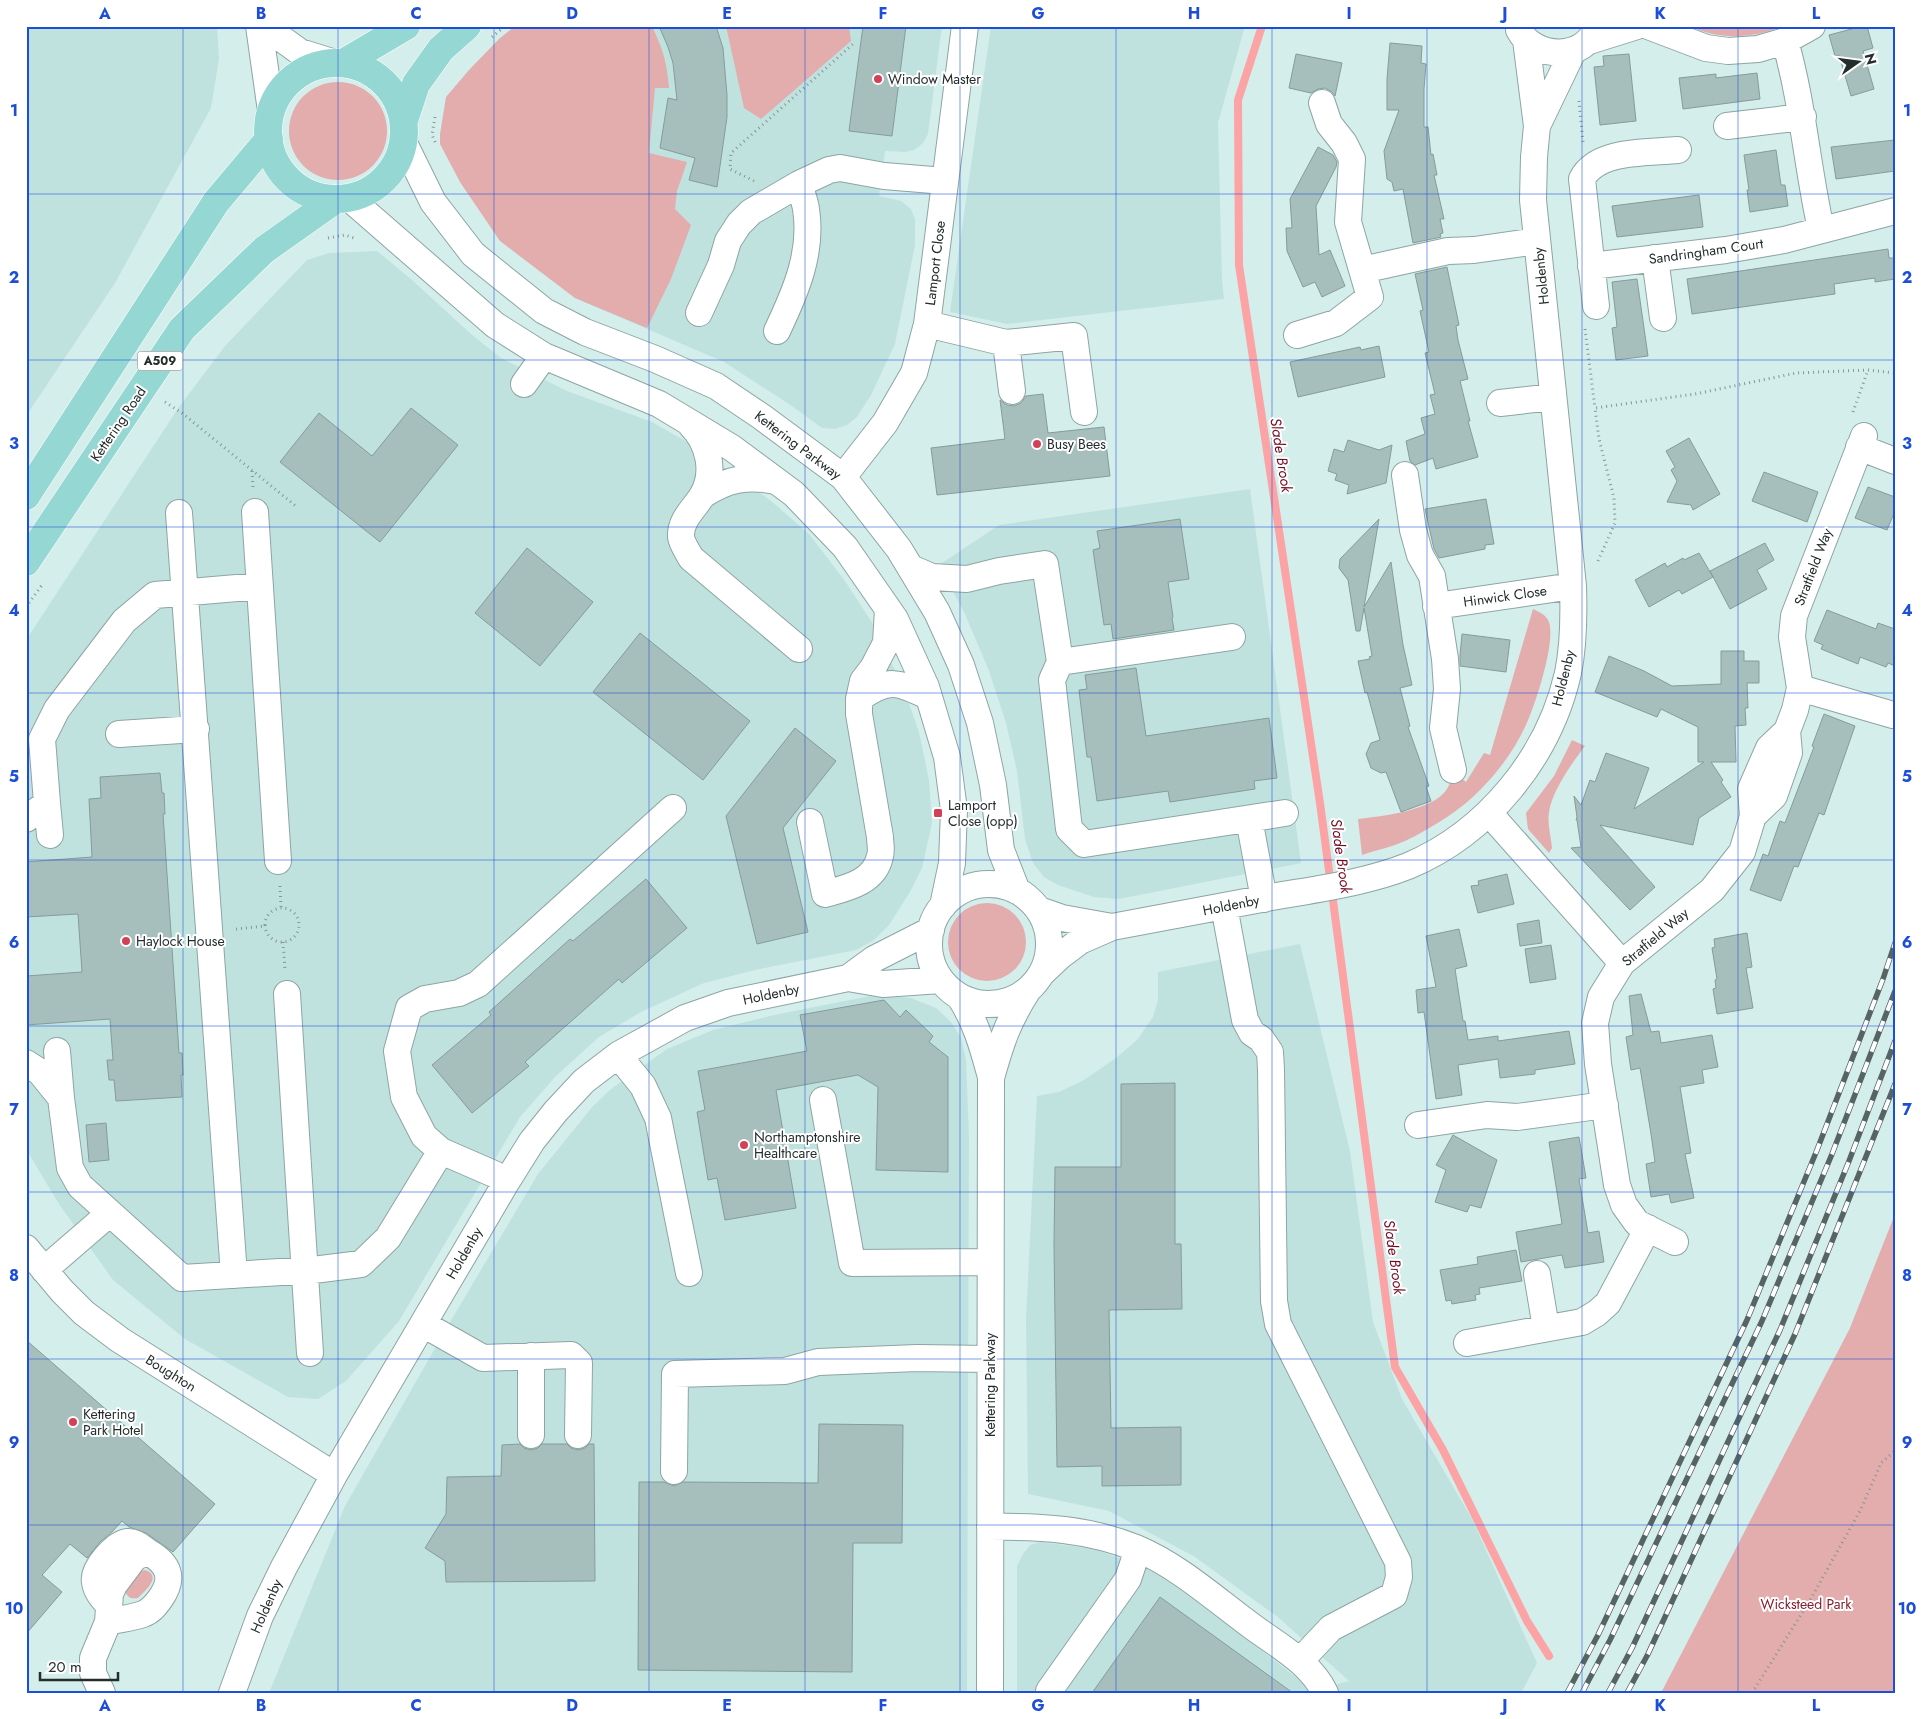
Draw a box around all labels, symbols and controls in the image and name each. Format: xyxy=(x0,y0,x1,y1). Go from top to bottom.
text: A xyxy=(98,2,111,25)
text: B xyxy=(256,2,266,25)
text: C xyxy=(410,2,422,25)
text: D xyxy=(566,2,578,25)
text: E xyxy=(722,2,732,25)
text: F xyxy=(879,2,887,25)
text: G xyxy=(1031,2,1045,25)
text: H xyxy=(1188,2,1200,25)
text: I xyxy=(1346,2,1352,25)
text: J xyxy=(1499,2,1508,25)
text: K xyxy=(1654,2,1666,25)
text: L xyxy=(1812,2,1821,25)
north arrow xyxy=(1834,38,1884,88)
text: N xyxy=(1860,51,1882,67)
place label: Window Master xyxy=(888,69,981,89)
marker: Window Master xyxy=(872,73,884,85)
text: 1 xyxy=(10,99,18,122)
text: 1 xyxy=(1903,99,1911,122)
street label: Lamport Close xyxy=(920,219,950,307)
street label: Sandringham Court xyxy=(1647,233,1765,269)
street label: Holdenby xyxy=(1528,246,1554,306)
text: 2 xyxy=(9,266,19,289)
text: 2 xyxy=(1902,266,1912,289)
road number: A509 xyxy=(138,352,182,371)
street label: Kettering Road xyxy=(85,382,151,466)
street label: Kettering Parkway xyxy=(750,406,846,485)
water label: Slade Brook xyxy=(1264,416,1298,494)
text: 3 xyxy=(9,432,19,455)
text: 3 xyxy=(1902,432,1912,455)
place label: Busy Bees xyxy=(1047,434,1106,454)
marker: Busy Bees xyxy=(1031,438,1043,450)
street label: Stratfield Way xyxy=(1789,525,1837,609)
street label: Hinwick Close xyxy=(1462,580,1548,612)
text: 4 xyxy=(8,599,20,622)
text: 4 xyxy=(1901,599,1913,622)
street label: Holdenby xyxy=(1546,647,1580,708)
text: 5 xyxy=(9,765,19,788)
text: 5 xyxy=(1902,765,1912,788)
place label: Lamport Close (opp) xyxy=(948,795,1018,831)
marker: Lamport Close (opp) xyxy=(932,807,944,819)
water label: Slade Brook xyxy=(1325,817,1357,895)
street label: Holdenby xyxy=(1201,890,1262,920)
street label: Stratfield Way xyxy=(1617,903,1693,971)
text: 6 xyxy=(9,931,19,954)
place label: Haylock House xyxy=(136,931,225,951)
text: 6 xyxy=(1902,931,1912,954)
marker: Haylock House xyxy=(120,935,132,947)
street label: Holdenby xyxy=(741,978,802,1010)
text: 7 xyxy=(9,1098,19,1121)
text: 7 xyxy=(1902,1098,1912,1121)
place label: Northamptonshire Healthcare xyxy=(754,1127,860,1163)
marker: Northamptonshire Healthcare xyxy=(738,1139,750,1151)
water label: Slade Brook xyxy=(1378,1218,1410,1296)
street label: Holdenby xyxy=(441,1222,487,1283)
text: 8 xyxy=(9,1264,19,1287)
text: 8 xyxy=(1902,1264,1912,1287)
street label: Kettering Parkway xyxy=(980,1332,1000,1437)
street label: Boughton xyxy=(142,1350,200,1396)
place label: Kettering Park Hotel xyxy=(83,1404,144,1440)
marker: Kettering Park Hotel xyxy=(67,1416,79,1428)
text: 9 xyxy=(9,1431,19,1454)
text: 9 xyxy=(1902,1431,1912,1454)
street label: Holdenby xyxy=(245,1575,287,1636)
park label: Wicksteed Park xyxy=(1761,1594,1852,1614)
text: 10 xyxy=(5,1597,23,1620)
text: 10 xyxy=(1898,1597,1916,1620)
scale bar xyxy=(40,1649,118,1681)
text: 20 m xyxy=(48,1656,82,1678)
text: A xyxy=(98,1694,111,1717)
text: B xyxy=(256,1694,266,1717)
text: C xyxy=(410,1694,422,1717)
text: D xyxy=(566,1694,578,1717)
text: E xyxy=(722,1694,732,1717)
text: F xyxy=(879,1694,887,1717)
text: G xyxy=(1031,1694,1045,1717)
text: H xyxy=(1188,1694,1200,1717)
text: I xyxy=(1346,1694,1352,1717)
text: J xyxy=(1499,1694,1508,1717)
text: K xyxy=(1654,1694,1666,1717)
text: L xyxy=(1812,1694,1821,1717)

